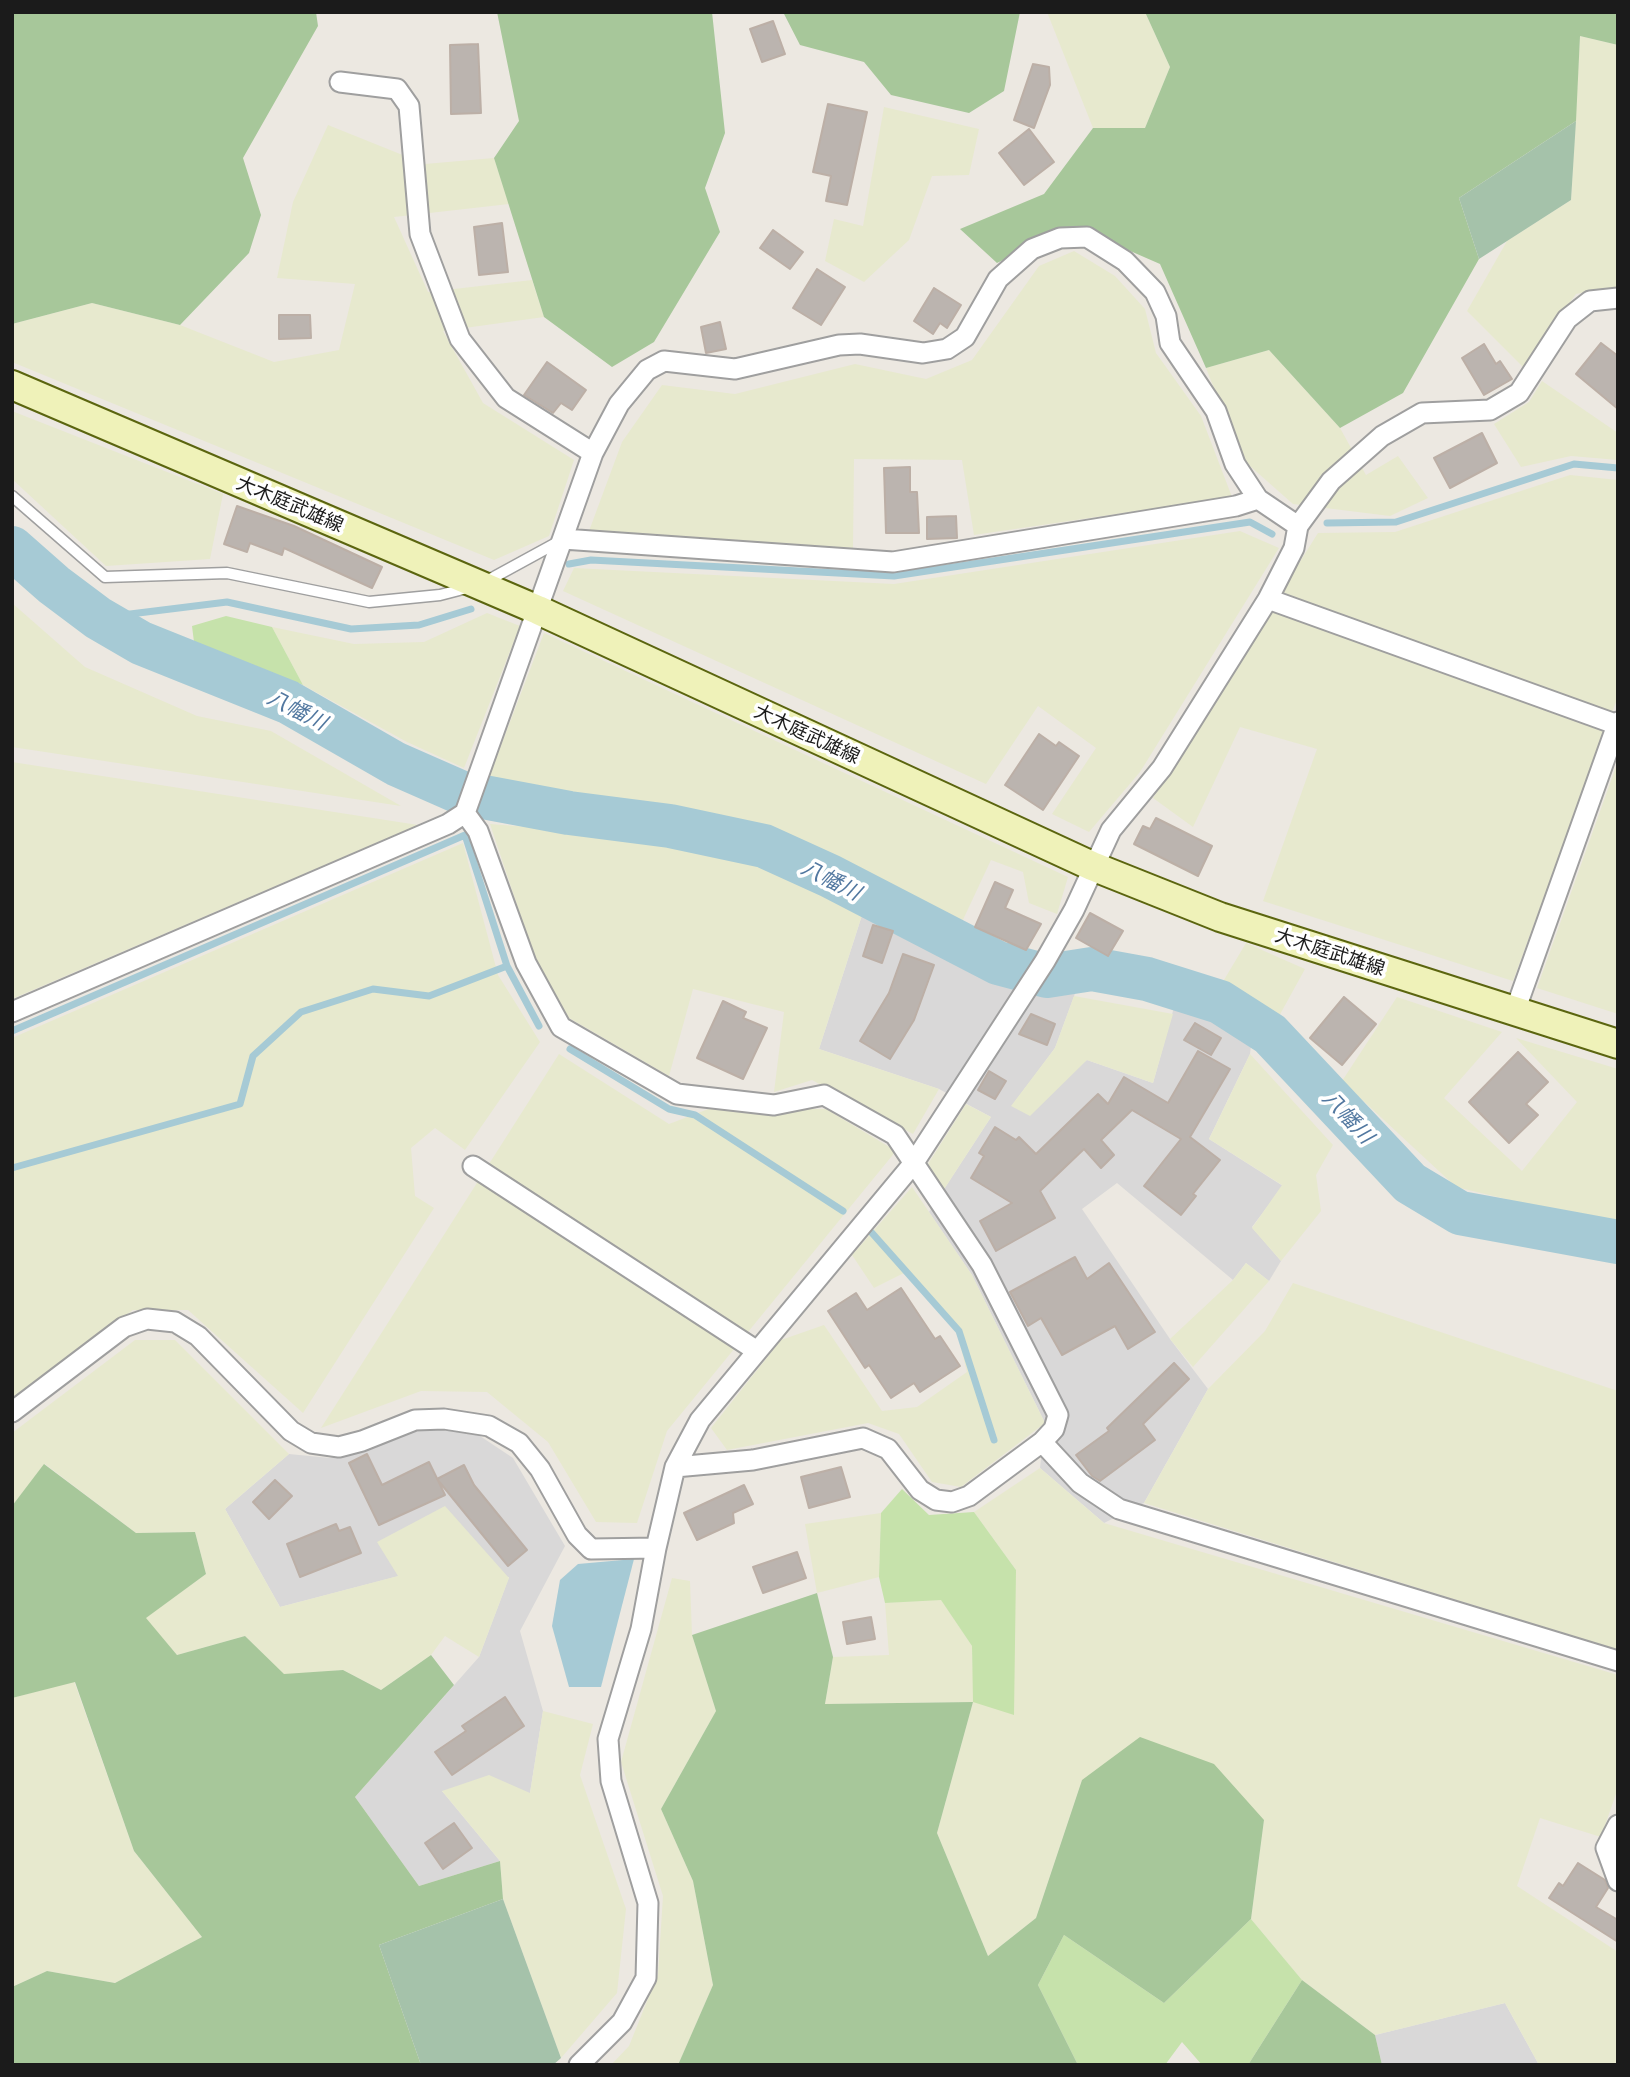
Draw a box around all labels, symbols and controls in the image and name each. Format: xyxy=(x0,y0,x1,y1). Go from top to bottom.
street label: 大木庭武雄線 xyxy=(233,471,347,537)
water label: 八幡川 xyxy=(263,684,331,736)
street label: 大木庭武雄線 xyxy=(751,700,863,768)
water label: 八幡川 xyxy=(797,854,865,906)
street label: 大木庭武雄線 xyxy=(1272,924,1388,980)
water label: 八幡川 xyxy=(1317,1085,1379,1149)

